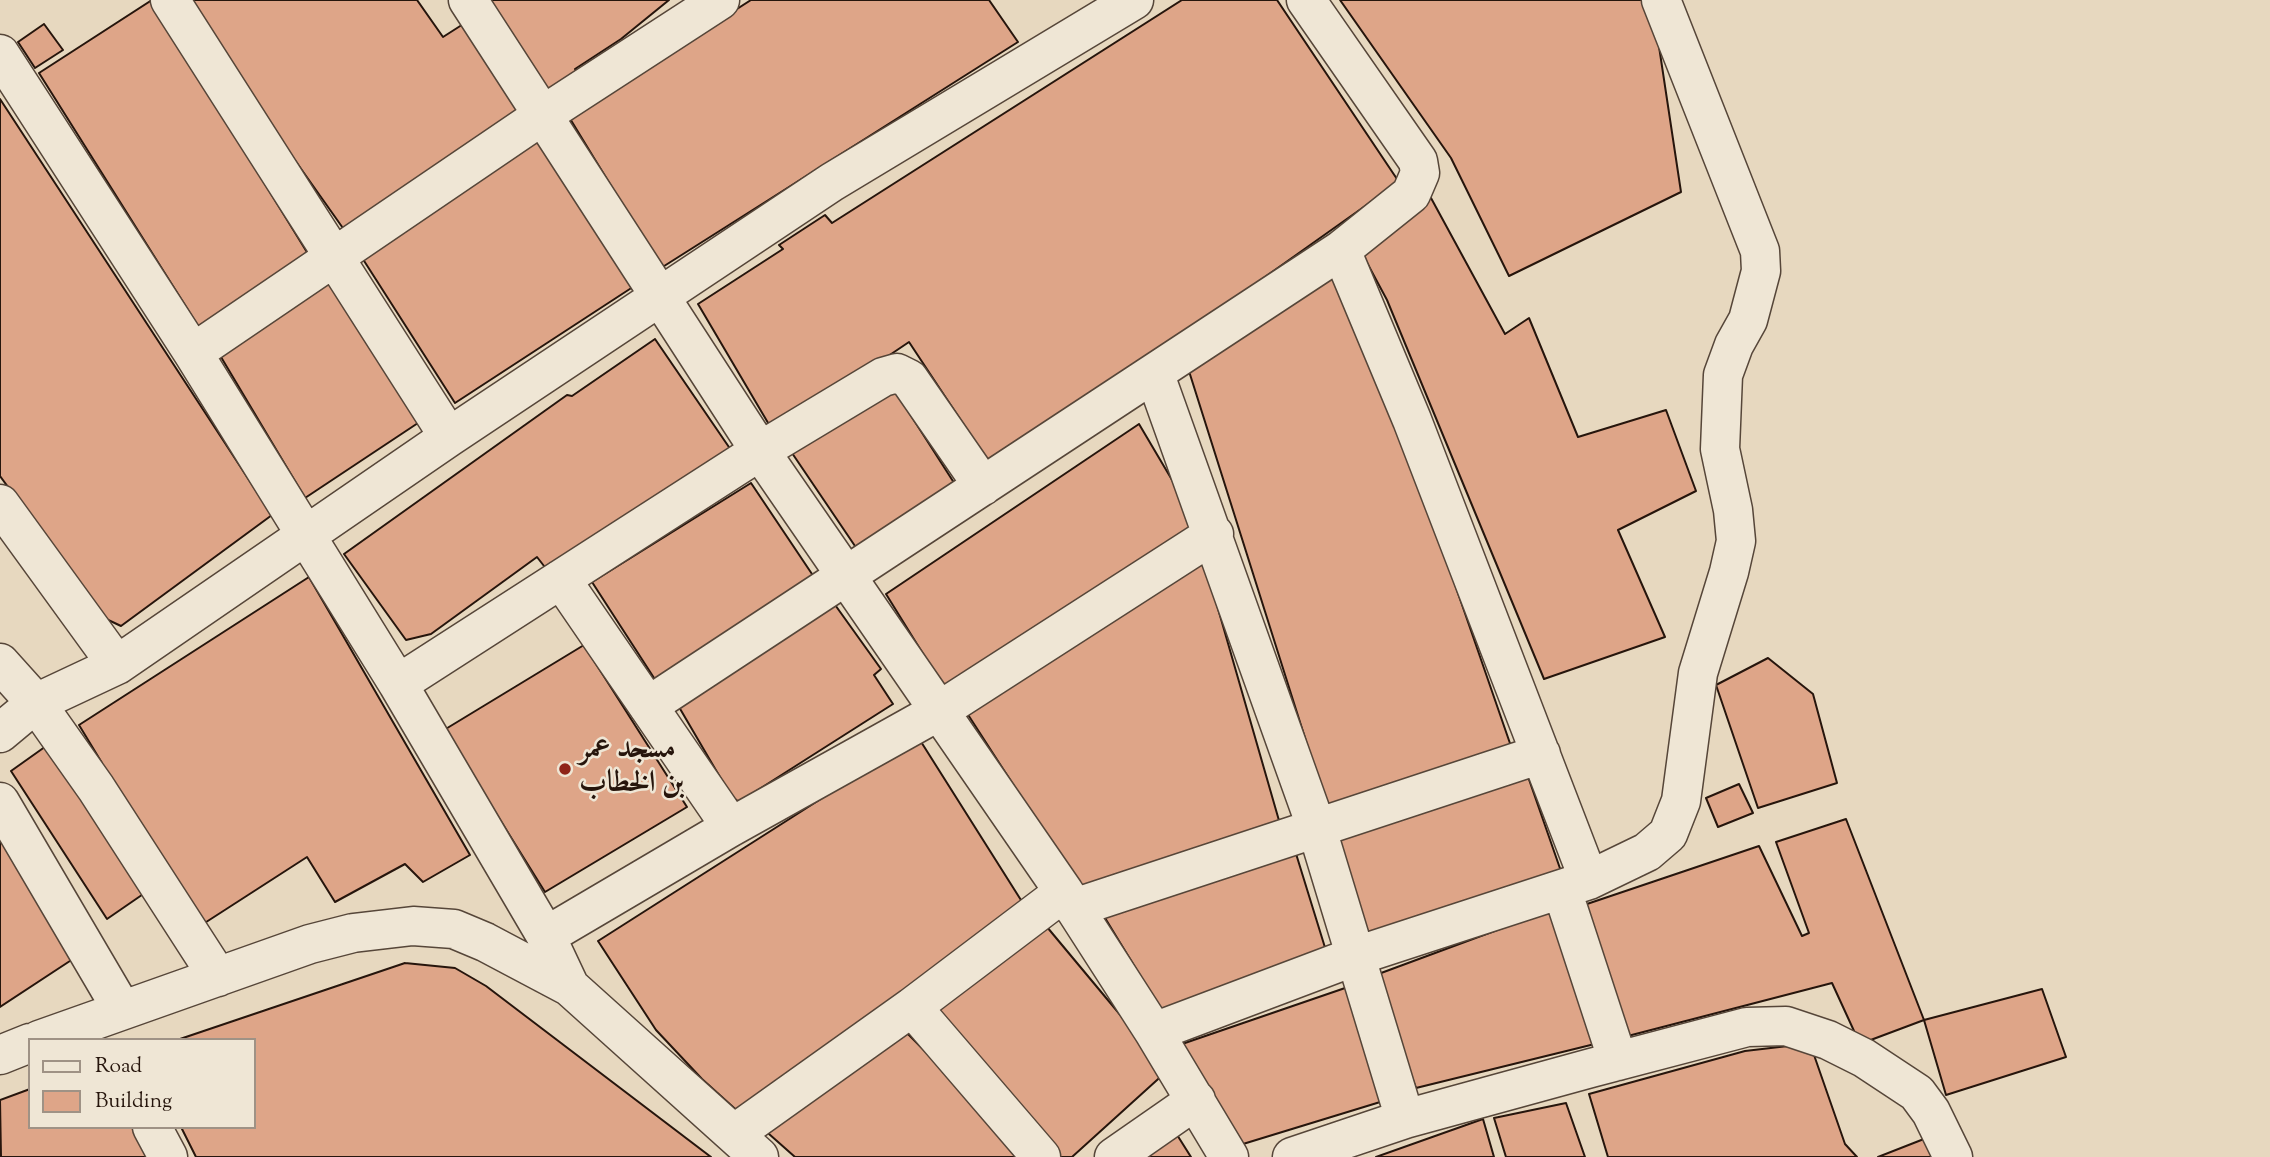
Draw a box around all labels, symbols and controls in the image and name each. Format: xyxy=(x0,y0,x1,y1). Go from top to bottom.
place label: مسجد عمر بن الخطاب xyxy=(579,734,685,804)
marker: مسجد عمر بن الخطاب xyxy=(557,761,573,777)
legend xyxy=(28,1038,256,1129)
text: Road xyxy=(95,1052,142,1082)
text: Building xyxy=(95,1087,172,1117)

